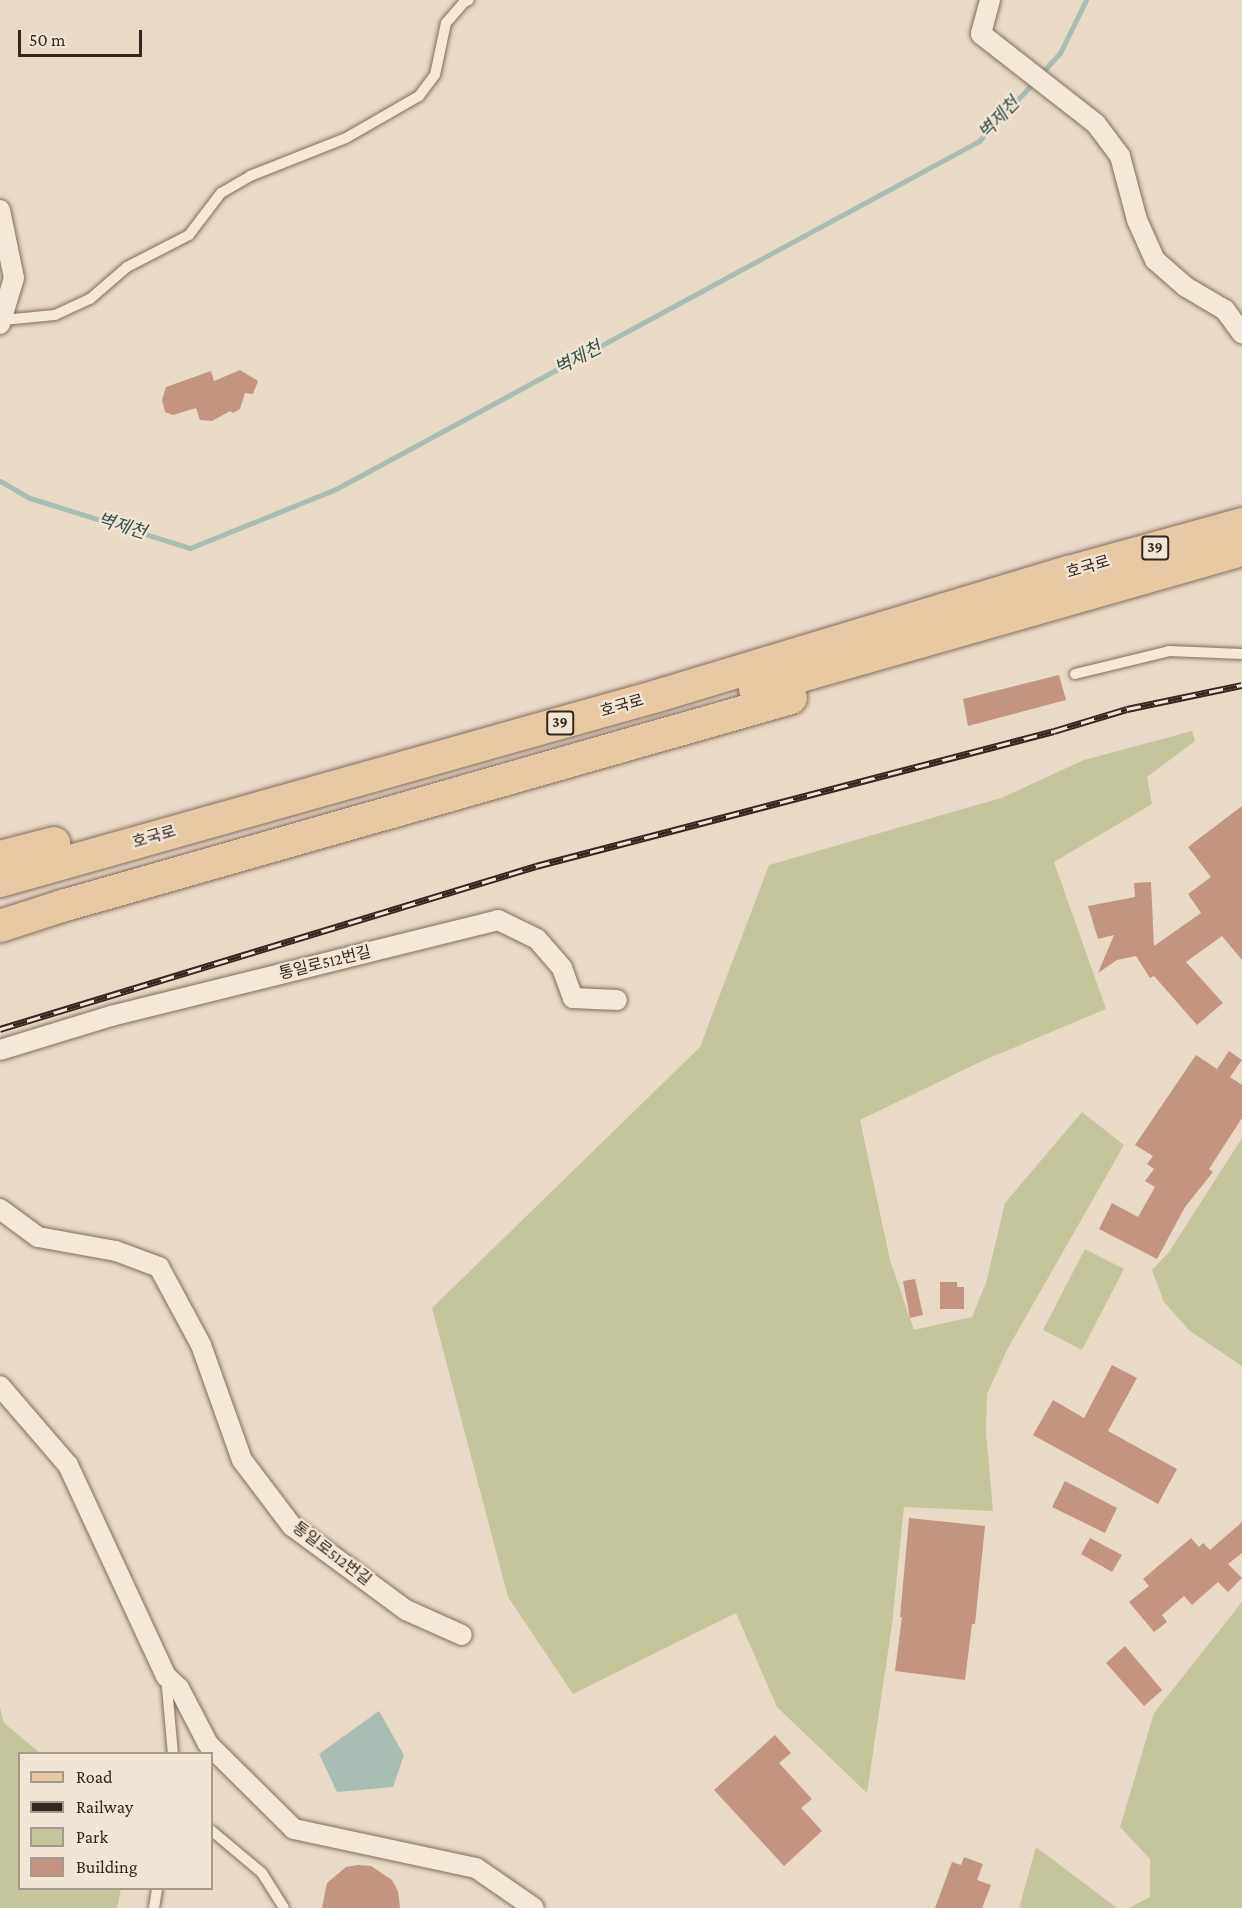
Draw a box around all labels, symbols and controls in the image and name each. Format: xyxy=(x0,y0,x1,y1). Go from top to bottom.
scale bar xyxy=(21,18,146,56)
text: 50 m xyxy=(29,30,66,50)
water label: 벽제천 xyxy=(974,93,1024,143)
water label: 벽제천 xyxy=(551,337,605,379)
water label: 벽제천 xyxy=(95,508,149,544)
road number: 39 xyxy=(1140,536,1170,560)
street label: 호국로 xyxy=(1064,552,1112,582)
street label: 호국로 xyxy=(598,691,646,721)
road number: 39 xyxy=(545,711,575,735)
street label: 호국로 xyxy=(130,822,178,852)
street label: 통일로512번길 xyxy=(277,942,373,984)
street label: 통일로512번길 xyxy=(289,1518,375,1590)
legend xyxy=(18,1752,213,1890)
text: Road xyxy=(76,1767,113,1787)
text: Railway xyxy=(76,1797,133,1817)
text: Park xyxy=(76,1827,108,1847)
text: Building xyxy=(76,1857,137,1877)

